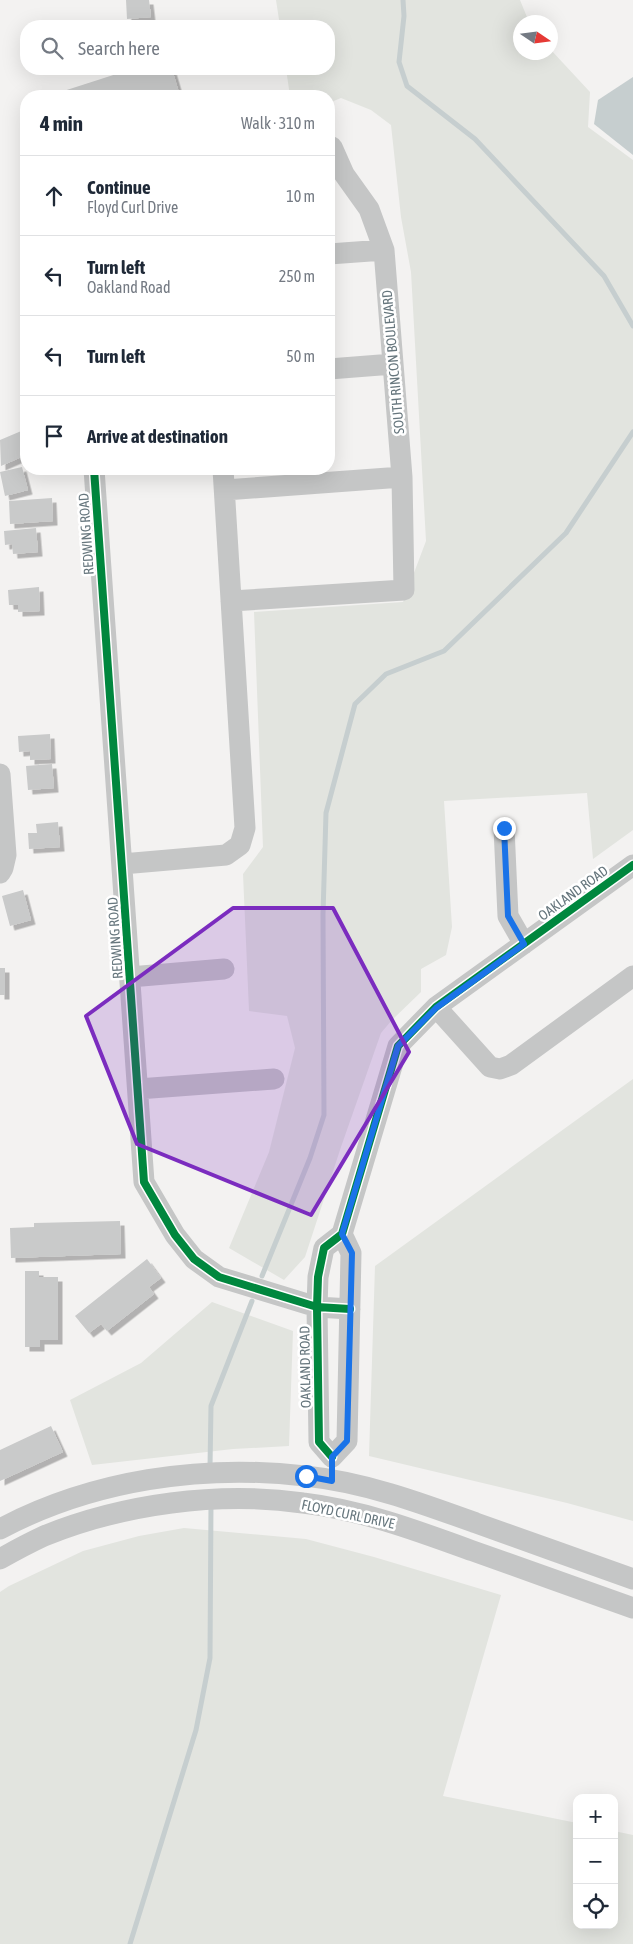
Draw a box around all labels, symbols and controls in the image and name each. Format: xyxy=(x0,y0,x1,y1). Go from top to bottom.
north arrow xyxy=(513,15,558,60)
search box xyxy=(20,20,335,75)
icon: search xyxy=(38,34,66,62)
text: Search here xyxy=(78,37,160,59)
text: 4 min xyxy=(40,111,83,135)
text: Walk · 310 m xyxy=(241,114,315,132)
text: Continue xyxy=(87,176,151,198)
icon: ahead xyxy=(40,182,68,210)
text: 10 m xyxy=(286,187,315,205)
text: Floyd Curl Drive xyxy=(87,198,178,216)
text: Turn left xyxy=(87,256,145,278)
icon: left xyxy=(40,262,68,290)
text: 250 m xyxy=(279,267,315,285)
text: Oakland Road xyxy=(87,278,171,296)
street label: SOUTH RINCON BOULEVARD xyxy=(379,289,407,435)
icon: left xyxy=(40,342,68,370)
text: Turn left xyxy=(87,345,145,367)
text: 50 m xyxy=(286,347,315,365)
icon: arrive xyxy=(40,422,68,450)
text: Arrive at destination xyxy=(87,425,228,447)
street label: REDWING ROAD xyxy=(75,493,97,575)
route end xyxy=(493,817,516,840)
street label: OAKLAND ROAD xyxy=(535,862,611,924)
street label: REDWING ROAD xyxy=(104,897,126,979)
street label: OAKLAND ROAD xyxy=(296,1326,314,1408)
route start xyxy=(295,1465,318,1488)
street label: FLOYD CURL DRIVE xyxy=(300,1496,396,1532)
map controls xyxy=(573,1794,618,1929)
button: + xyxy=(573,1794,618,1839)
button: − xyxy=(573,1839,618,1884)
button: locate xyxy=(573,1884,618,1929)

